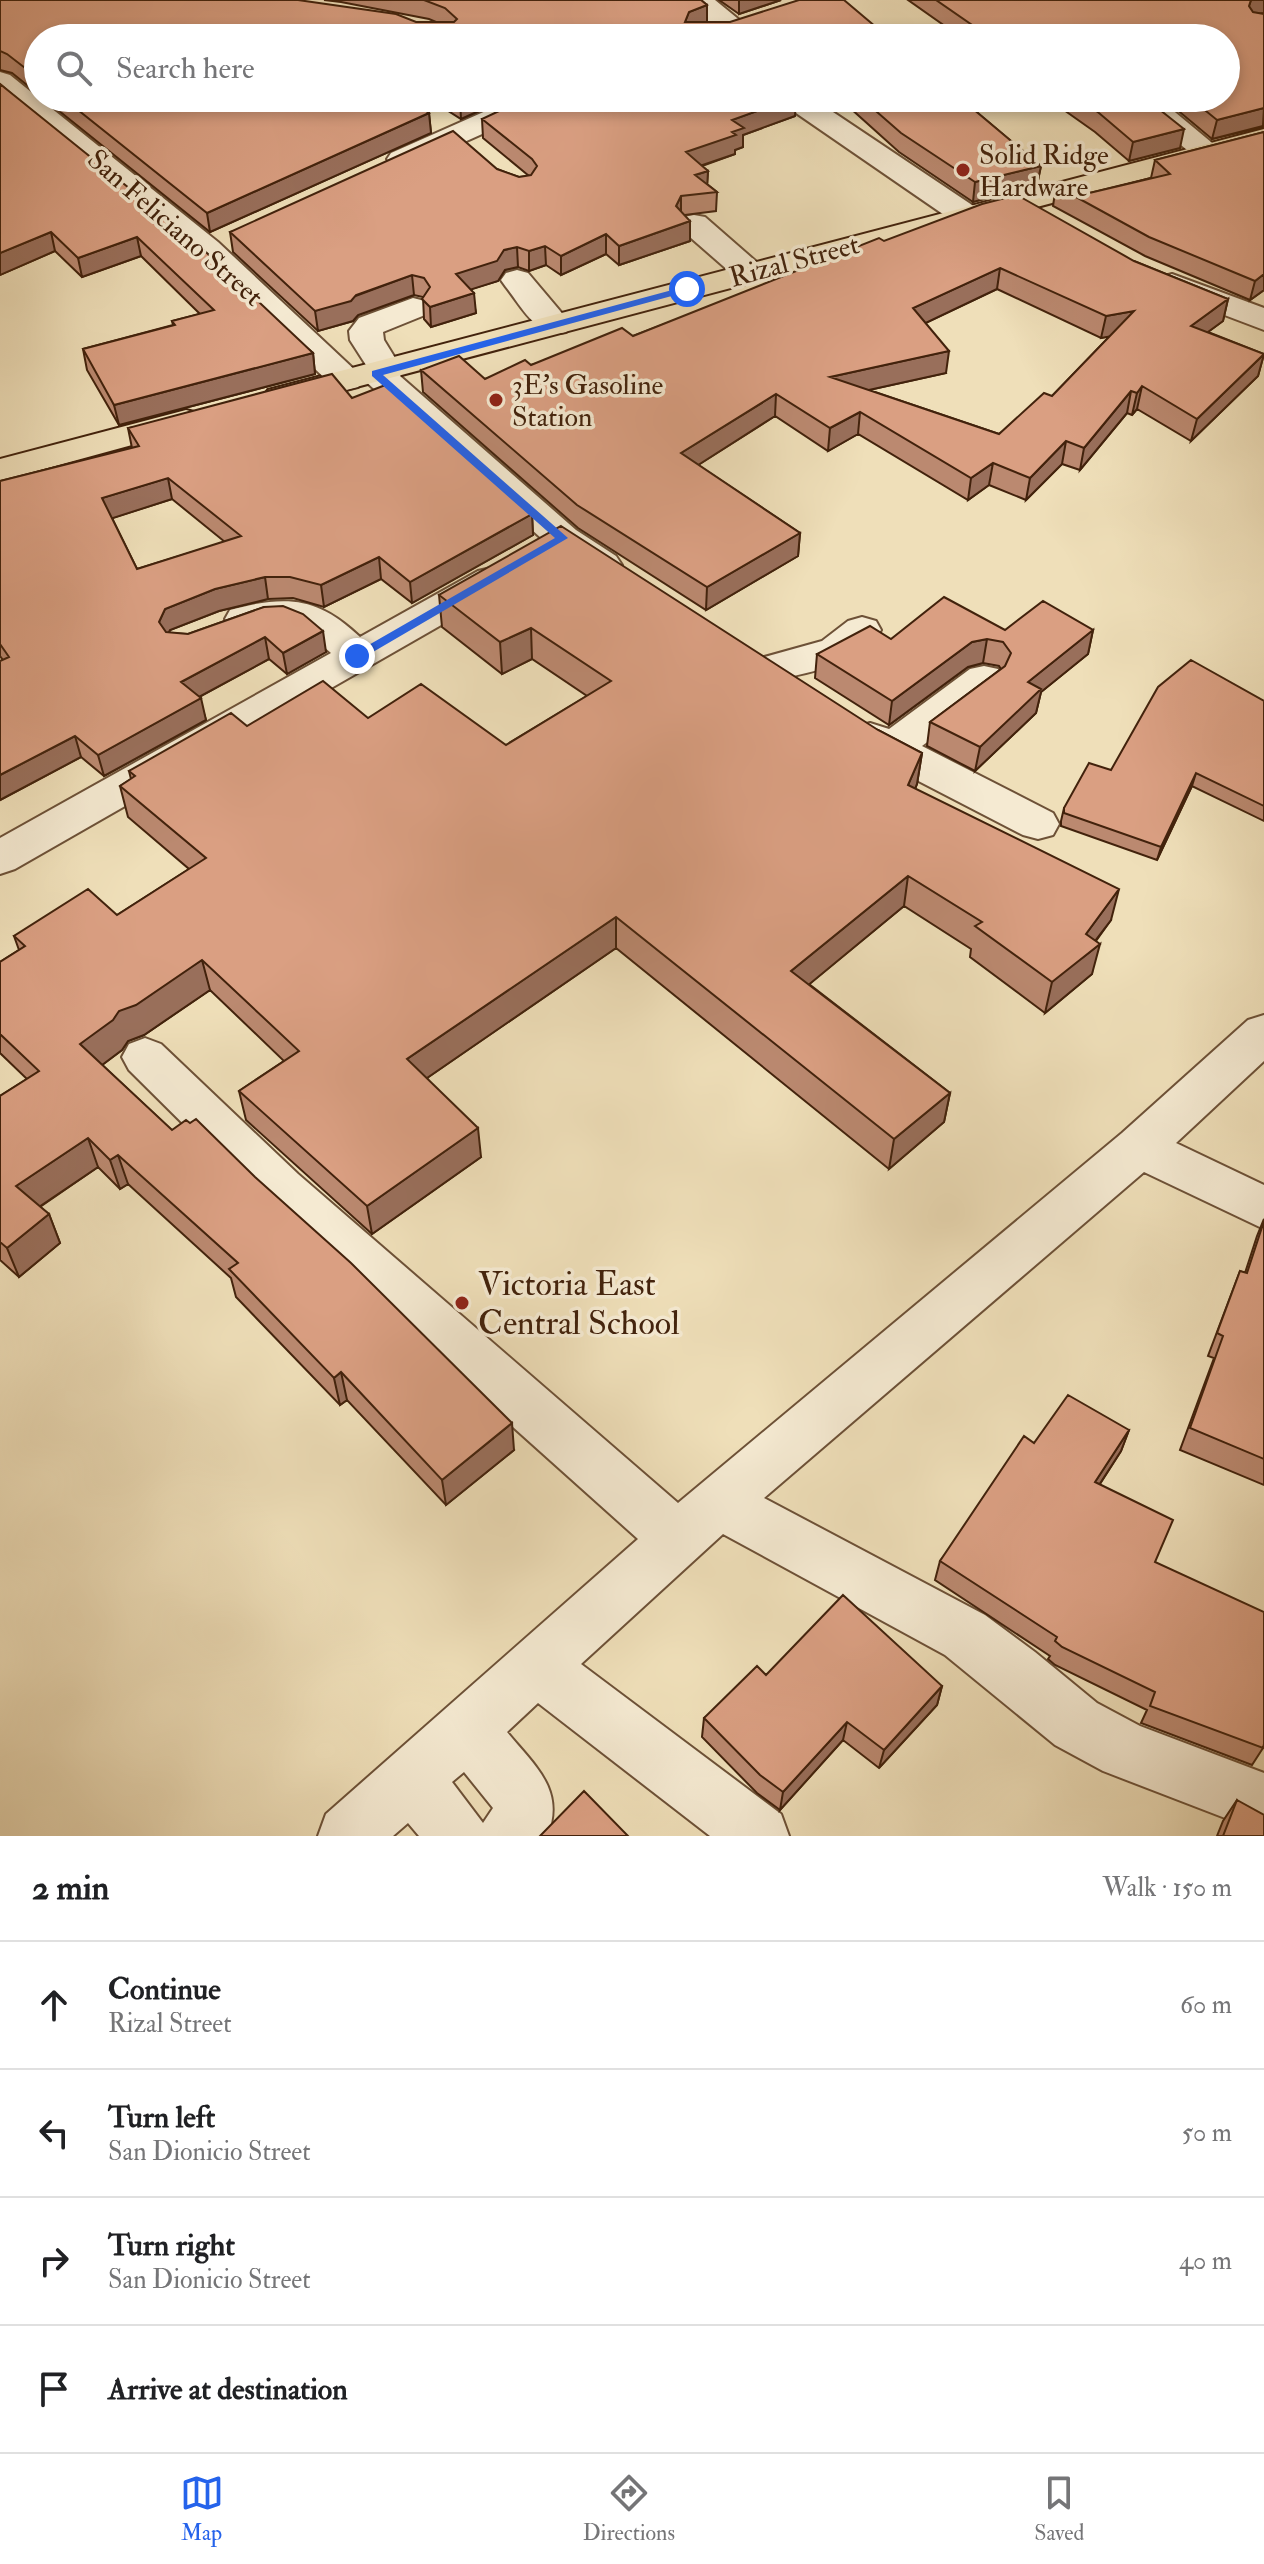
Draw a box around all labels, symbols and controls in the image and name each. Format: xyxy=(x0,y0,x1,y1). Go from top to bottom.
search box xyxy=(24,24,1240,112)
icon: search xyxy=(52,46,96,90)
text: Search here xyxy=(116,50,255,87)
place label: Solid Ridge Hardware xyxy=(979,138,1109,205)
street label: San Feliciano Street xyxy=(80,142,270,314)
marker: Solid Ridge Hardware xyxy=(954,161,972,179)
street label: Rizal Street xyxy=(726,227,863,296)
route start xyxy=(669,271,705,307)
place label: 3E's Gasoline Station xyxy=(512,368,664,435)
marker: 3E's Gasoline Station xyxy=(487,391,505,409)
route end xyxy=(339,638,375,674)
place label: Victoria East Central School xyxy=(478,1263,680,1345)
marker: Victoria East Central School xyxy=(453,1294,471,1312)
text: 2 min xyxy=(32,1867,109,1910)
text: Walk · 150 m xyxy=(1103,1872,1232,1904)
text: Continue xyxy=(108,1971,221,2008)
icon: ahead xyxy=(32,1983,76,2027)
text: 60 m xyxy=(1180,1989,1232,2021)
text: Rizal Street xyxy=(108,2008,232,2040)
text: Turn left xyxy=(108,2099,215,2136)
icon: left xyxy=(32,2111,76,2155)
text: 50 m xyxy=(1182,2117,1232,2149)
text: San Dionicio Street xyxy=(108,2136,311,2168)
text: Turn right xyxy=(108,2227,235,2264)
icon: right xyxy=(32,2239,76,2283)
text: 40 m xyxy=(1179,2245,1232,2277)
text: San Dionicio Street xyxy=(108,2264,311,2296)
icon: arrive xyxy=(32,2367,76,2411)
text: Arrive at destination xyxy=(108,2371,348,2408)
tab: Map xyxy=(180,2471,224,2547)
tab: Directions xyxy=(583,2471,675,2547)
tab: Saved xyxy=(1034,2471,1084,2547)

